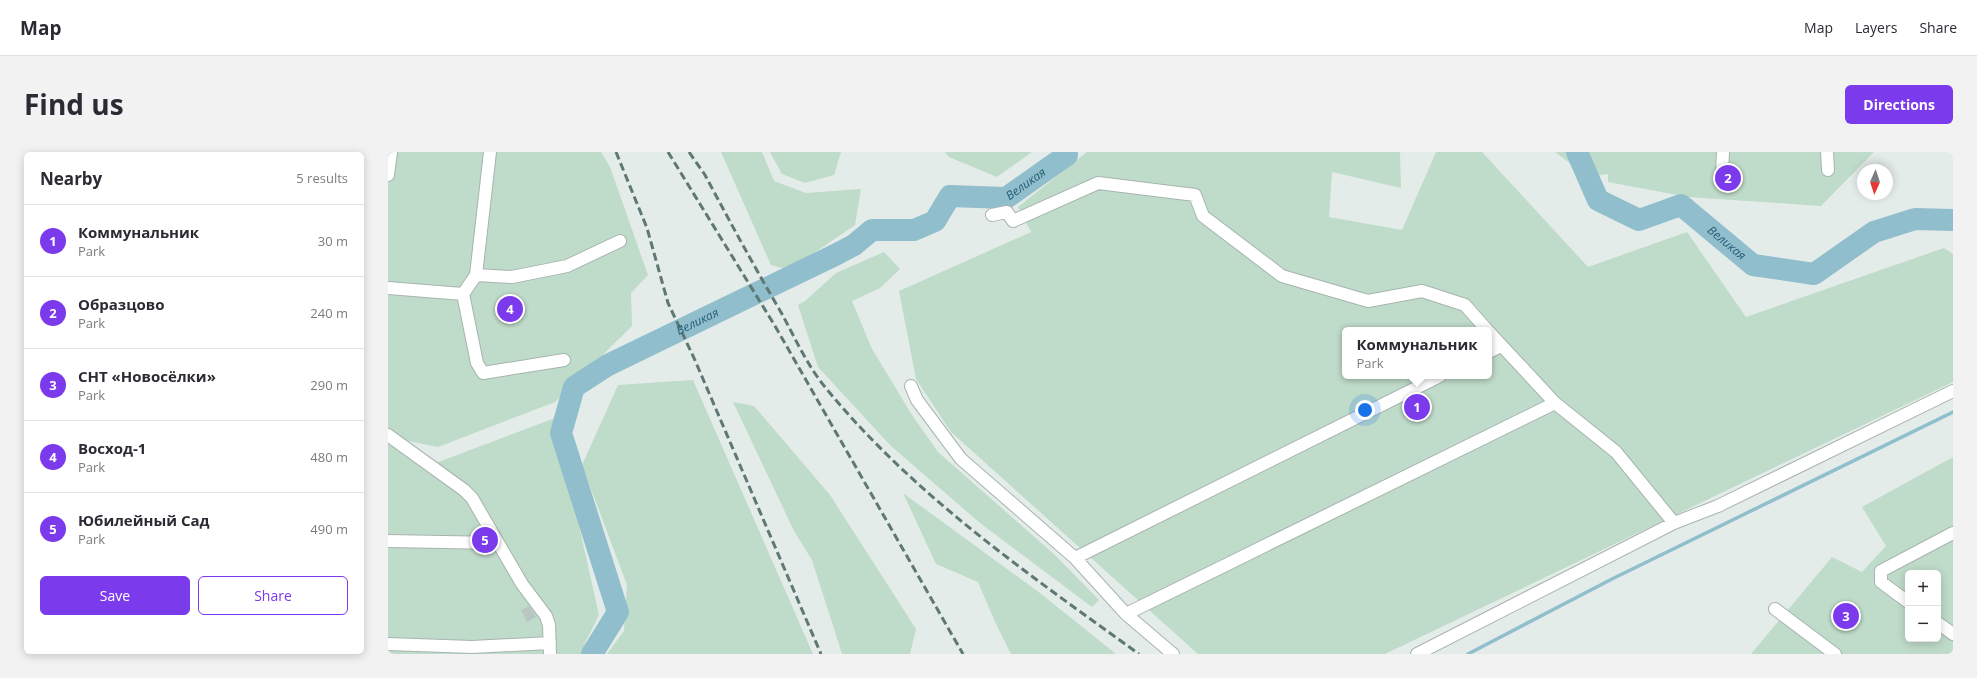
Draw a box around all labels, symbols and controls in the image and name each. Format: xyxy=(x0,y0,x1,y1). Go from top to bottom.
text: Map xyxy=(20,15,61,41)
text: Map xyxy=(1804,18,1833,37)
text: Layers xyxy=(1855,18,1897,37)
text: Share xyxy=(1919,18,1957,37)
text: Find us xyxy=(24,85,124,123)
button: Directions xyxy=(1845,85,1953,124)
pin: 2 xyxy=(1715,163,1741,193)
water label: Великая xyxy=(1002,164,1049,204)
north arrow xyxy=(1857,164,1893,200)
text: Nearby xyxy=(40,167,102,190)
text: 5 results xyxy=(296,169,348,187)
text: Коммунальник xyxy=(78,222,199,242)
water label: Великая xyxy=(1704,222,1750,264)
text: 1 xyxy=(49,232,57,250)
text: 30 m xyxy=(318,232,348,250)
text: Park xyxy=(78,242,105,260)
text: Образцово xyxy=(78,294,164,314)
pin: 4 xyxy=(497,294,523,324)
text: 2 xyxy=(49,304,57,322)
text: 240 m xyxy=(310,304,348,322)
water label: Великая xyxy=(673,304,721,339)
text: Park xyxy=(78,314,105,332)
popup xyxy=(1342,327,1492,379)
text: Коммунальник xyxy=(1356,334,1478,354)
text: Park xyxy=(1356,354,1384,372)
text: СНТ «Новосёлки» xyxy=(78,366,216,386)
text: 3 xyxy=(49,376,57,394)
text: 290 m xyxy=(310,376,348,394)
text: Park xyxy=(78,386,105,404)
pin: 1 xyxy=(1404,392,1430,422)
your location xyxy=(1355,400,1375,420)
text: Восход-1 xyxy=(78,438,146,458)
text: 4 xyxy=(49,448,57,466)
text: 480 m xyxy=(310,448,348,466)
text: Park xyxy=(78,458,105,476)
text: Юбилейный Сад xyxy=(78,510,209,530)
text: 5 xyxy=(49,520,57,538)
text: 490 m xyxy=(310,520,348,538)
pin: 5 xyxy=(472,525,498,555)
text: Park xyxy=(78,530,105,548)
map controls xyxy=(1905,570,1941,642)
button: + xyxy=(1905,570,1941,606)
button: Save xyxy=(40,576,190,615)
button: Share xyxy=(198,576,348,615)
pin: 3 xyxy=(1833,601,1859,631)
button: − xyxy=(1905,606,1941,642)

